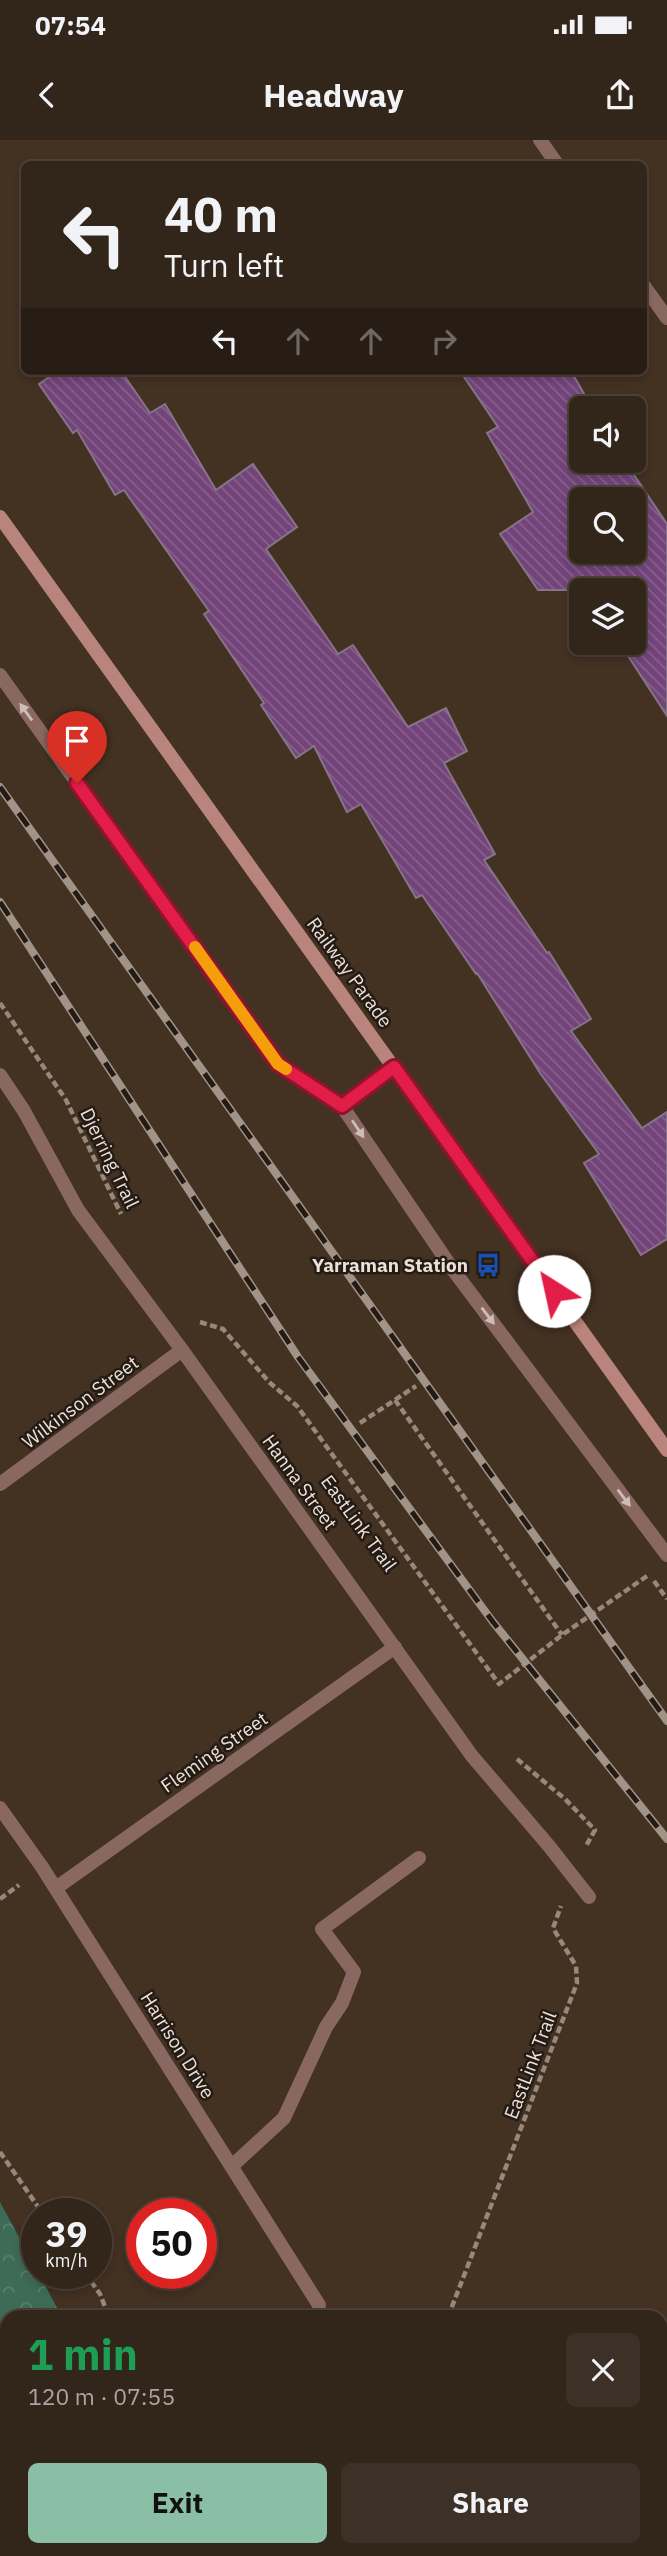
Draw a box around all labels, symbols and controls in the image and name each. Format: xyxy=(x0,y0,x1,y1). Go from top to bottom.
text: 07:54 xyxy=(35,8,106,42)
text: Headway xyxy=(263,74,404,116)
icon: back xyxy=(28,76,66,114)
icon: share xyxy=(601,76,639,114)
text: 40 m xyxy=(164,182,278,245)
icon: left xyxy=(49,189,140,280)
text: Turn left xyxy=(164,244,284,286)
icon: left xyxy=(206,322,244,360)
icon: ahead xyxy=(279,322,317,360)
icon: ahead xyxy=(352,322,390,360)
icon: right xyxy=(425,322,463,360)
map controls xyxy=(569,396,646,655)
button: sound xyxy=(569,396,646,473)
button: search xyxy=(569,487,646,564)
button: layers xyxy=(569,578,646,655)
one-way arrow xyxy=(20,703,34,721)
pin xyxy=(47,711,107,783)
icon: arrive xyxy=(58,722,96,760)
street label: Railway Parade xyxy=(302,912,398,1032)
street label: Djerring Trail xyxy=(75,1104,145,1212)
one-way arrow xyxy=(351,1120,365,1138)
bus stop icon: Yarraman Station xyxy=(474,1251,502,1279)
place label: Yarraman Station xyxy=(312,1253,468,1277)
position arrow xyxy=(517,1254,591,1328)
one-way arrow xyxy=(480,1306,495,1324)
street label: Wilkinson Street xyxy=(17,1350,143,1454)
street label: Hanna Street xyxy=(257,1430,343,1534)
street label: EastLink Trail xyxy=(316,1470,402,1576)
one-way arrow xyxy=(617,1488,632,1506)
street label: Fleming Street xyxy=(156,1706,272,1798)
street label: Harrison Drive xyxy=(136,1987,220,2103)
street label: EastLink Trail xyxy=(498,2008,562,2122)
speed limit sign: 50 xyxy=(126,2198,217,2289)
text: 39 xyxy=(45,2211,88,2257)
text: km/h xyxy=(45,2249,88,2272)
text: 1 min xyxy=(28,2327,138,2382)
button: close xyxy=(566,2333,640,2407)
text: 120 m · 07:55 xyxy=(28,2381,175,2411)
button: Exit xyxy=(28,2463,327,2543)
button: Share xyxy=(341,2463,640,2543)

